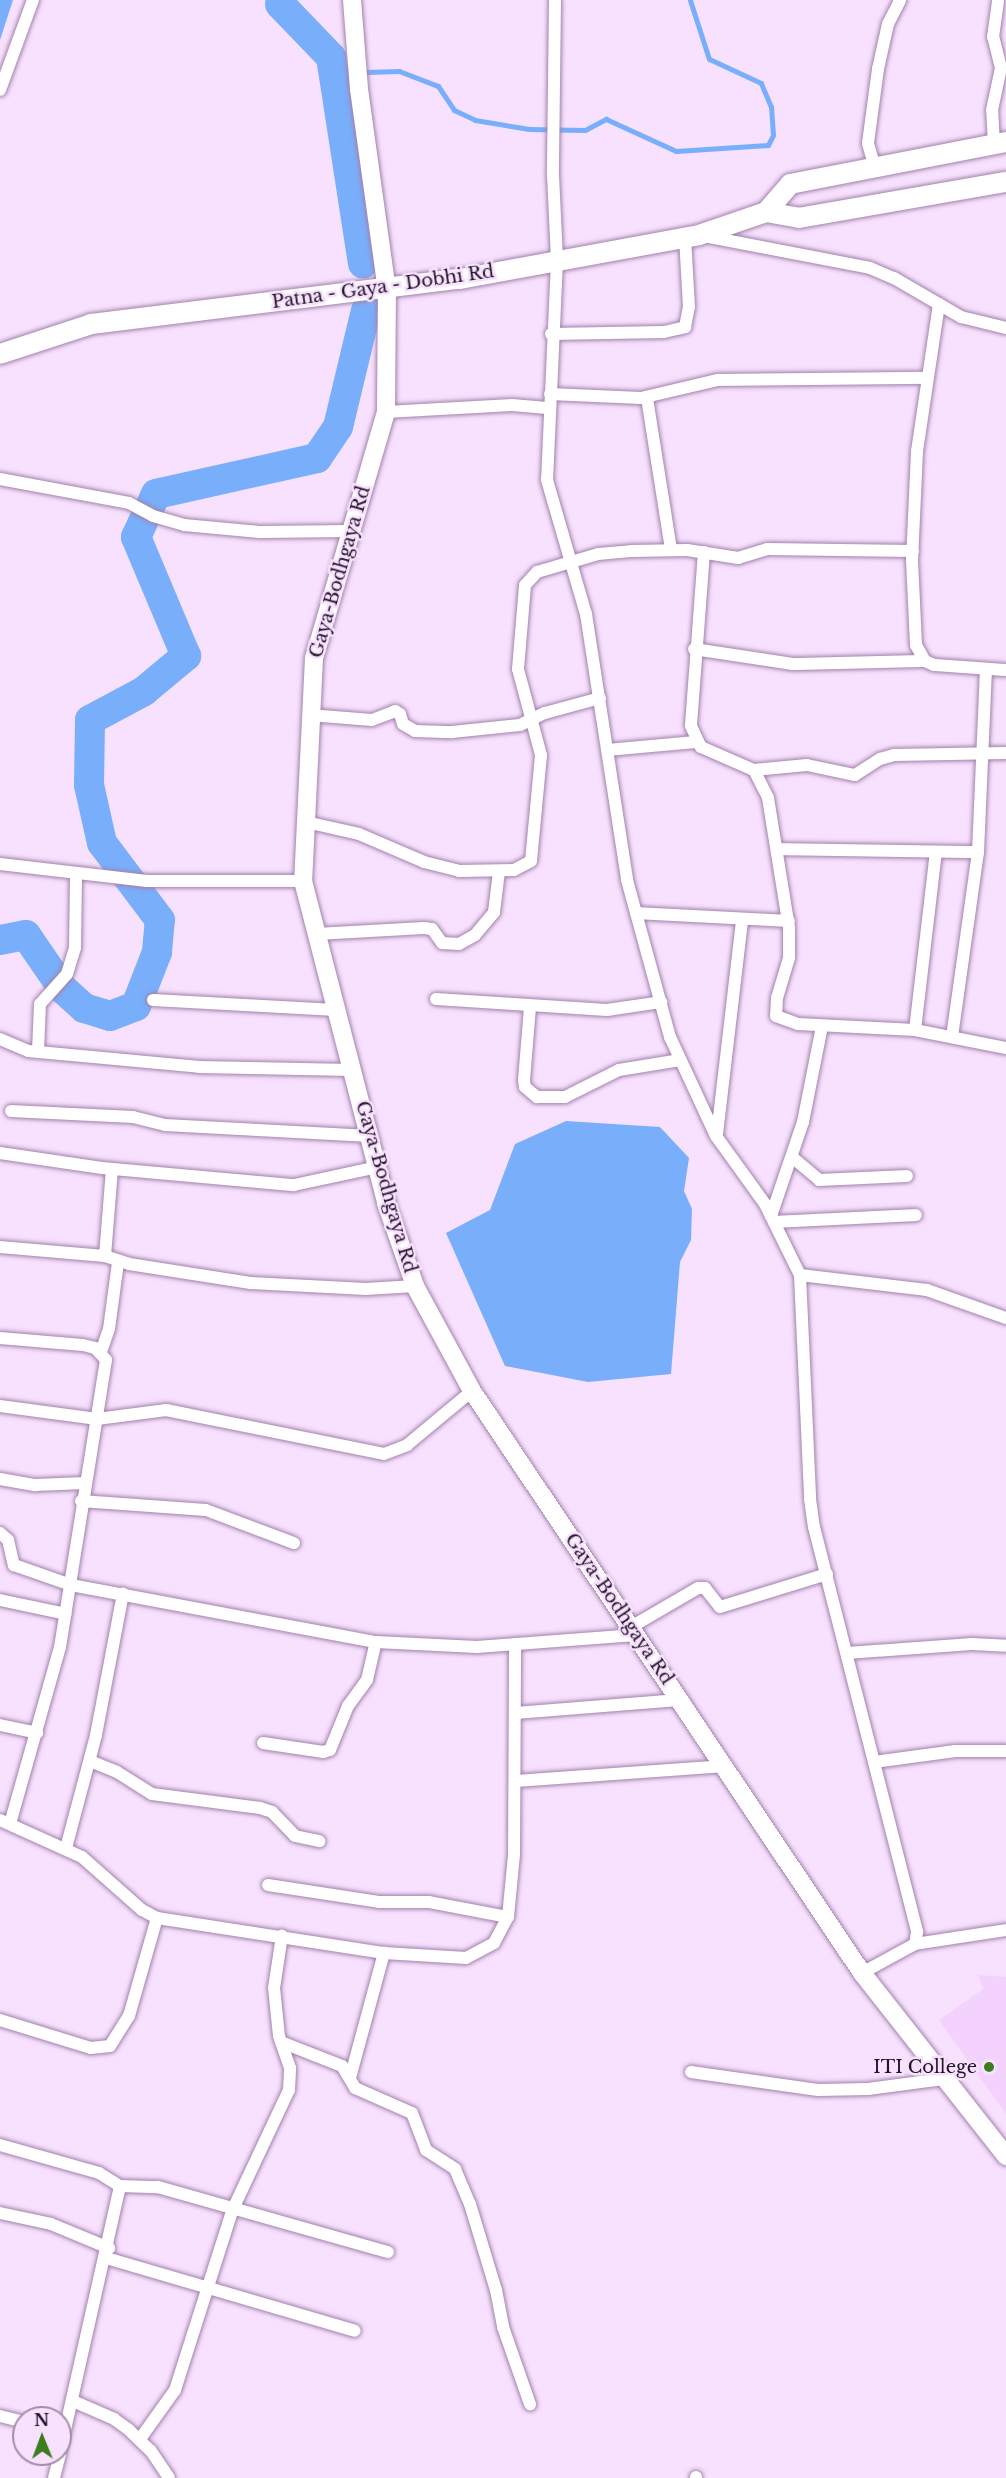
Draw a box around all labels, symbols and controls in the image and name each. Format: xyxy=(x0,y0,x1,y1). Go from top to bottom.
street label: Patna - Gaya - Dobhi Rd xyxy=(270,261,496,313)
street label: Gaya-Bodhgaya Rd xyxy=(305,484,375,660)
street label: Gaya-Bodhgaya Rd xyxy=(351,1099,421,1275)
street label: Gaya-Bodhgaya Rd xyxy=(560,1529,678,1689)
place label: ITI College xyxy=(873,2056,977,2078)
marker: ITI College xyxy=(982,2060,996,2074)
north arrow xyxy=(12,2406,72,2466)
text: N xyxy=(34,2410,49,2430)

